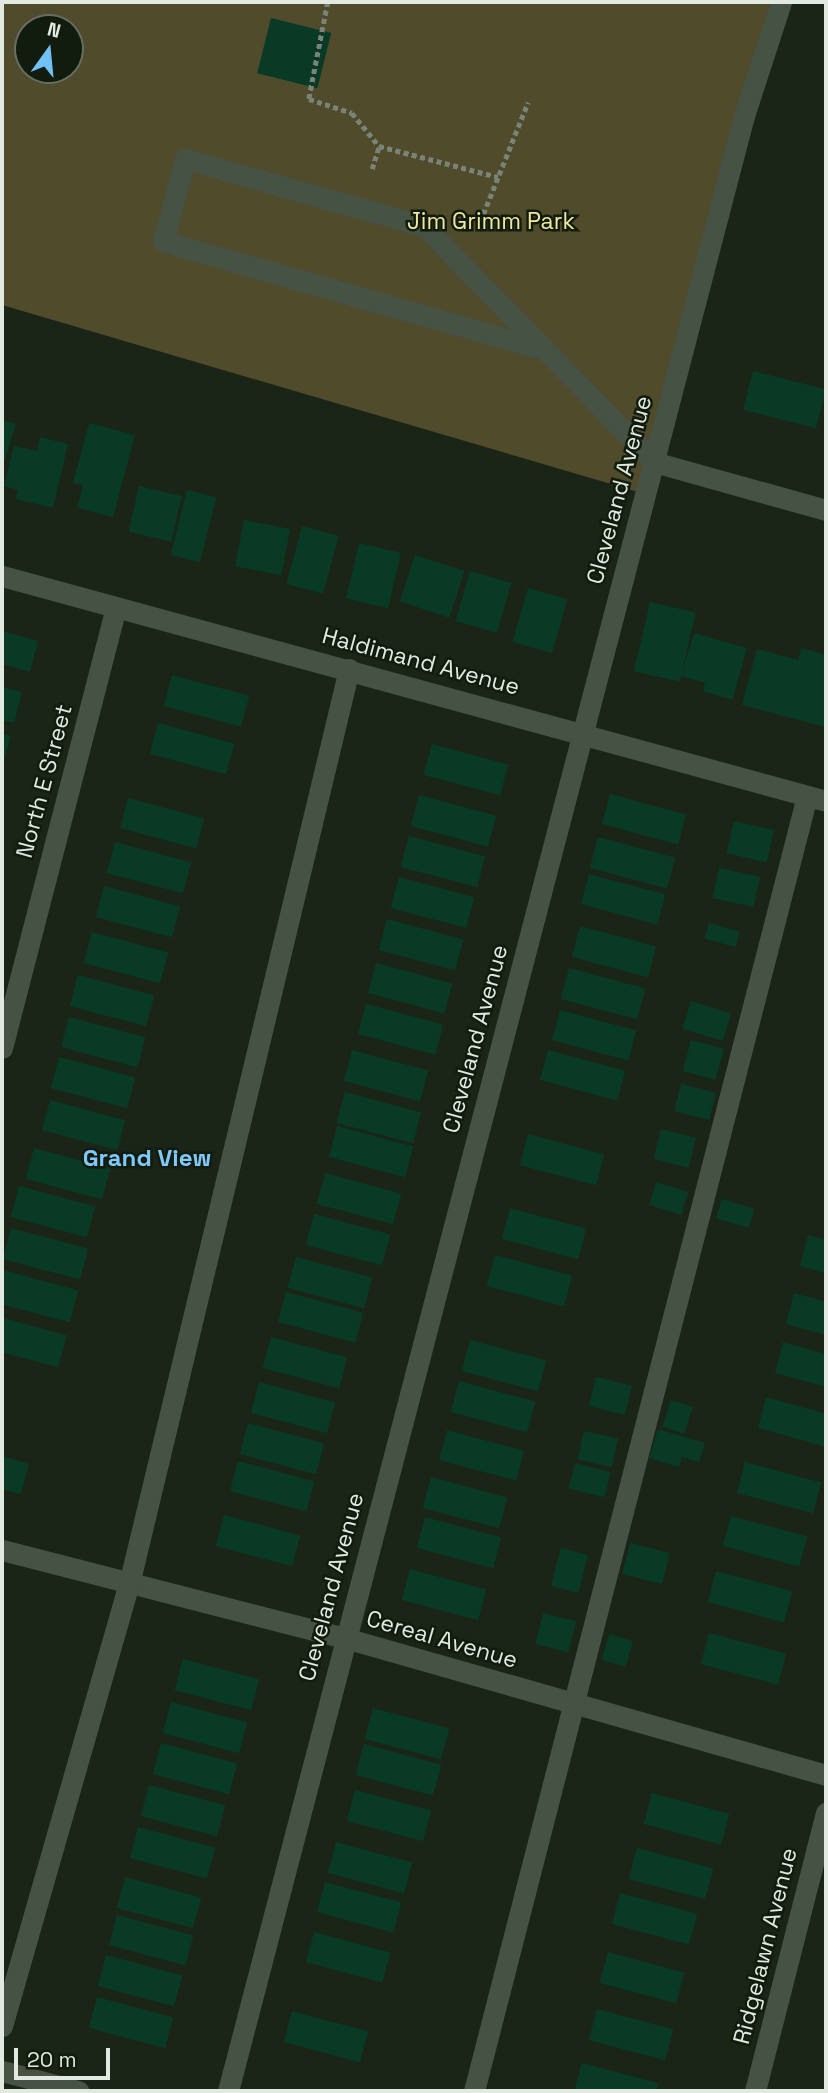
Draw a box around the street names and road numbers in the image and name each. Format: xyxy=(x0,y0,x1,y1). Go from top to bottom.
street label: Cleveland Avenue xyxy=(581,393,657,587)
street label: Haldimand Avenue xyxy=(319,621,523,701)
street label: North E Street xyxy=(10,701,78,861)
street label: Cleveland Avenue xyxy=(437,942,513,1136)
street label: Cleveland Avenue xyxy=(293,1490,369,1684)
street label: Cereal Avenue xyxy=(363,1604,521,1674)
street label: Ridgelawn Avenue xyxy=(727,1845,803,2047)

